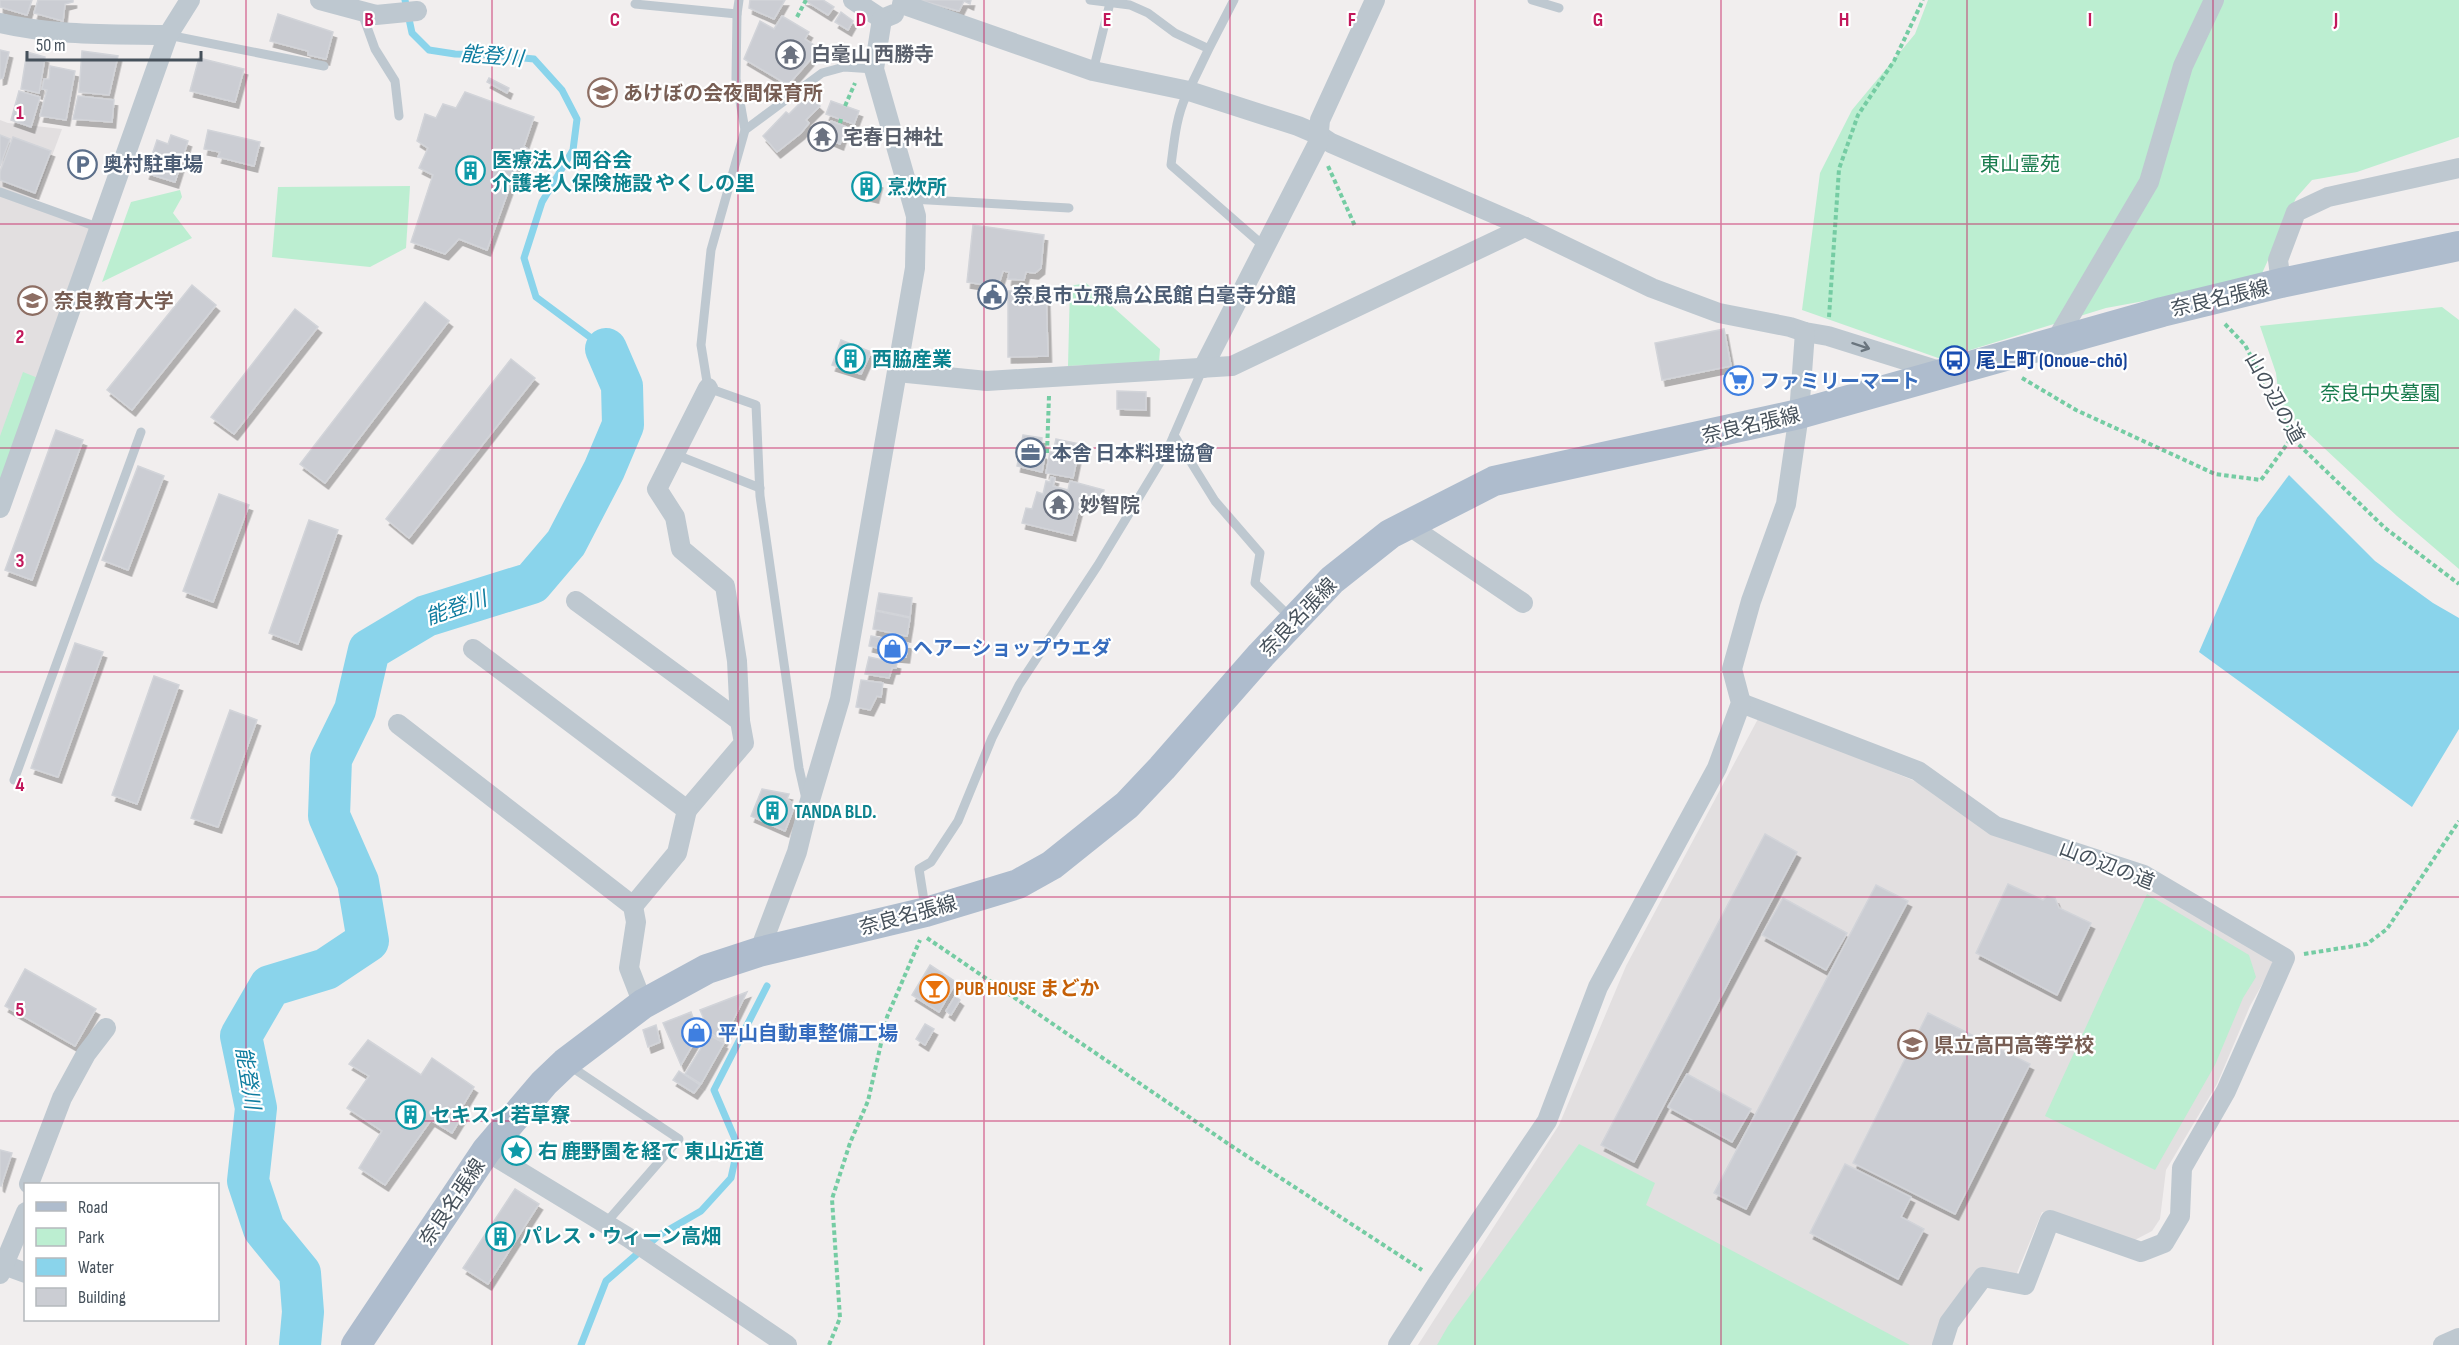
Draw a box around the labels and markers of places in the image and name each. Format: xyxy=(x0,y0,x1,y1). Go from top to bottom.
temple icon: 白毫山 西勝寺 xyxy=(774,38,806,70)
place label: 白毫山 西勝寺 xyxy=(811,43,934,67)
school or university icon: あけぼの会夜間保育所 xyxy=(586,77,618,109)
place label: あけぼの会夜間保育所 xyxy=(623,82,823,106)
temple icon: 宅春日神社 xyxy=(806,121,838,153)
place label: 宅春日神社 xyxy=(843,126,943,150)
parking icon: 奥村駐車場 xyxy=(66,148,98,180)
place label: 医療法人岡谷会 介護老人保険施設 やくしの里 xyxy=(492,149,755,196)
place label: 奥村駐車場 xyxy=(103,153,203,177)
building icon: 医療法人岡谷会 介護老人保険施設 やくしの里 xyxy=(455,155,487,187)
building icon: 烹炊所 xyxy=(850,171,882,203)
place label: 烹炊所 xyxy=(887,176,947,200)
public building icon: 奈良市立飛鳥公民館 白毫寺分館 xyxy=(976,279,1008,311)
place label: 奈良市立飛鳥公民館 白毫寺分館 xyxy=(1013,284,1296,308)
school or university icon: 奈良教育大学 xyxy=(17,285,49,317)
place label: 奈良教育大学 xyxy=(54,290,174,314)
building icon: 西脇産業 xyxy=(835,343,867,375)
bus stop icon: 尾上町 (Onoue-chō) xyxy=(1939,344,1971,376)
place label: 西脇産業 xyxy=(872,348,952,372)
place label: 尾上町 (Onoue-chō) xyxy=(1976,349,2127,373)
supermarket icon: ファミリーマート xyxy=(1723,365,1755,397)
place label: ファミリーマート xyxy=(1760,370,1920,394)
office icon: 本舎 日本料理協會 xyxy=(1015,437,1047,469)
place label: 本舎 日本料理協會 xyxy=(1052,442,1215,466)
temple icon: 妙智院 xyxy=(1043,489,1075,521)
place label: 妙智院 xyxy=(1080,494,1140,518)
shop icon: ヘアーショップウエダ xyxy=(876,632,908,664)
place label: ヘアーショップウエダ xyxy=(913,637,1111,661)
building icon: TANDA BLD. xyxy=(757,795,789,827)
place label: TANDA BLD. xyxy=(794,800,877,824)
bar icon: PUB HOUSE まどか xyxy=(918,972,950,1004)
place label: PUB HOUSE まどか xyxy=(955,977,1099,1001)
shop icon: 平山自動車整備工場 xyxy=(681,1017,713,1049)
place label: 平山自動車整備工場 xyxy=(718,1022,898,1046)
school or university icon: 県立高円高等学校 xyxy=(1897,1029,1929,1061)
place label: 県立高円高等学校 xyxy=(1934,1034,2094,1058)
building icon: セキスイ若草寮 xyxy=(394,1099,426,1131)
place label: セキスイ若草寮 xyxy=(431,1104,570,1128)
place icon: 右 鹿野園を経て 東山近道 xyxy=(501,1135,533,1167)
place label: 右 鹿野園を経て 東山近道 xyxy=(538,1140,764,1164)
building icon: パレス・ウィーン高畑 xyxy=(485,1220,517,1252)
place label: パレス・ウィーン高畑 xyxy=(522,1225,721,1249)

